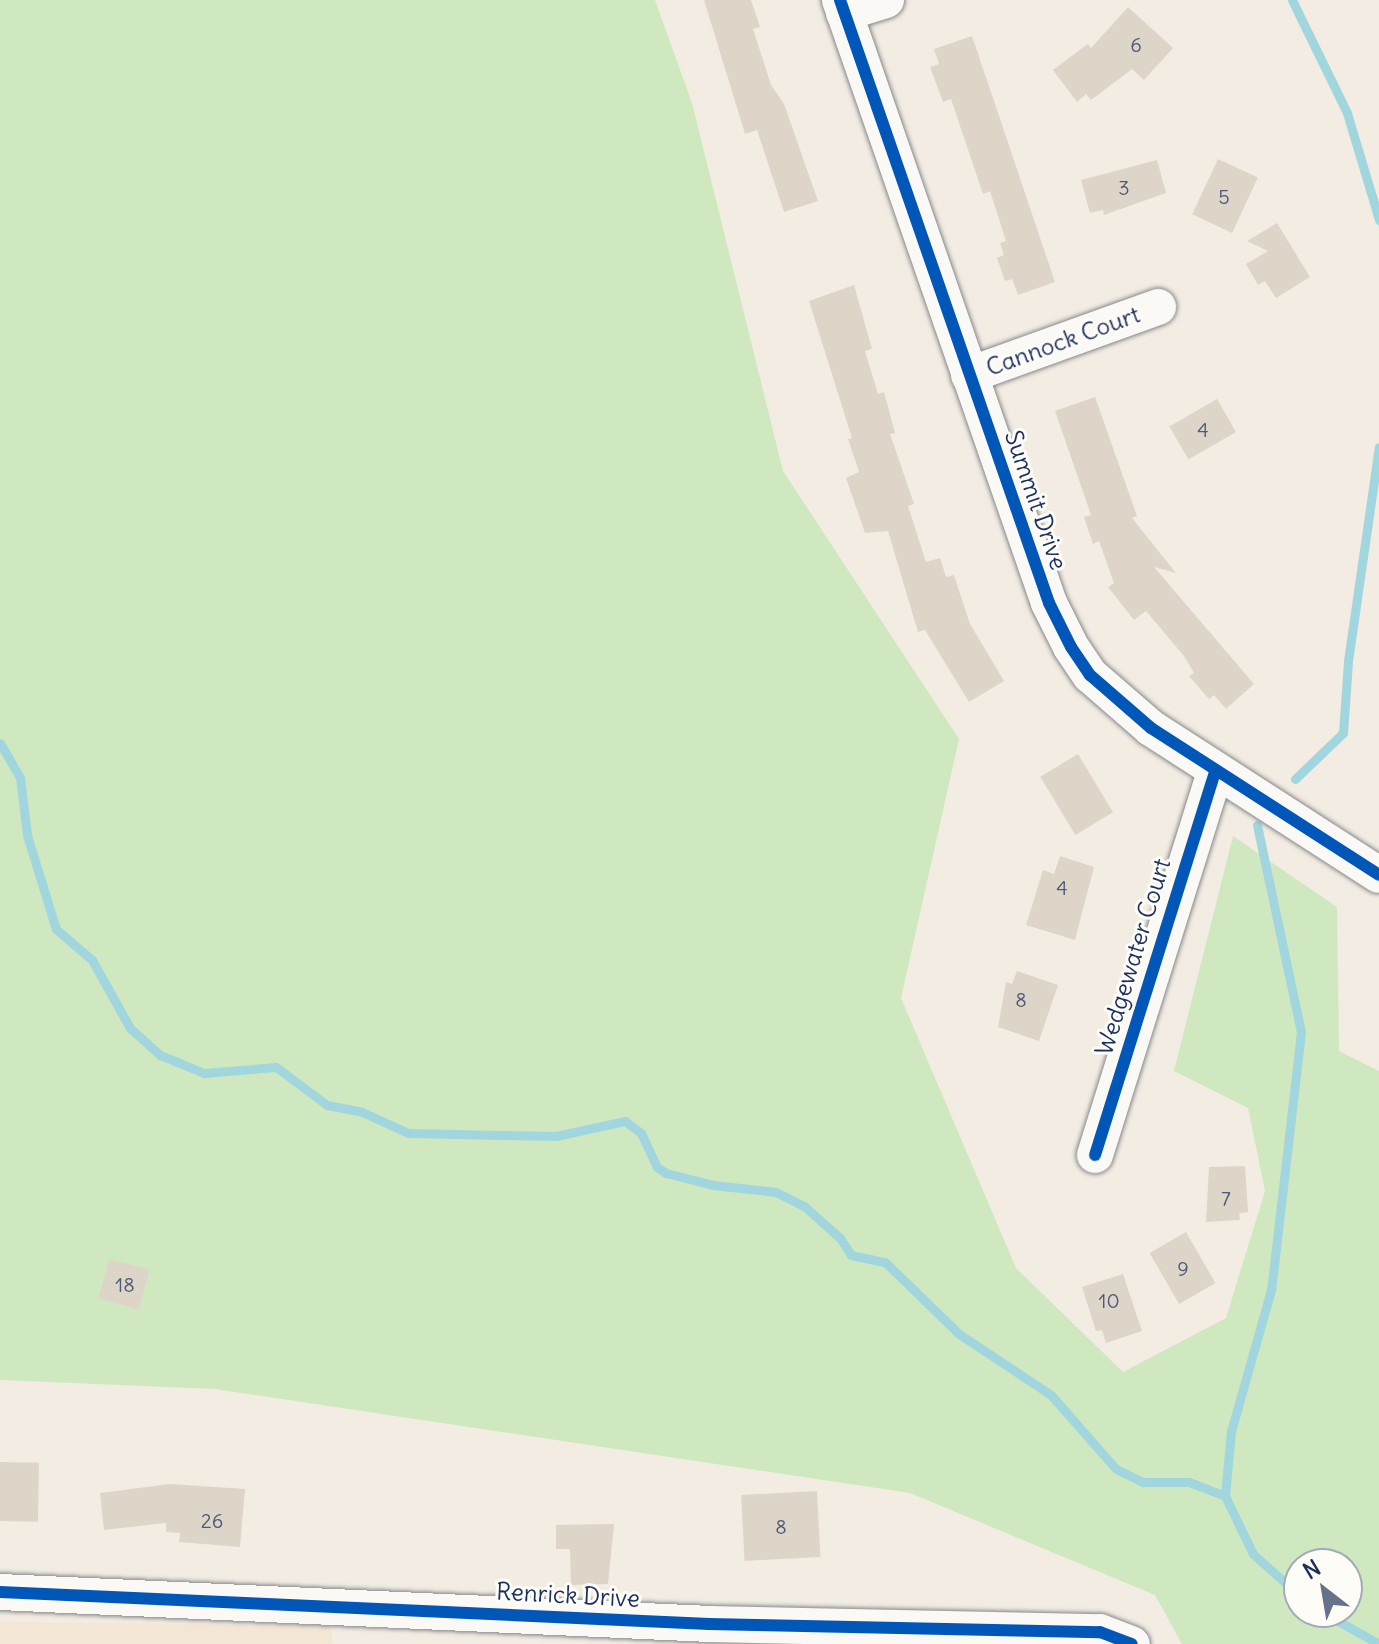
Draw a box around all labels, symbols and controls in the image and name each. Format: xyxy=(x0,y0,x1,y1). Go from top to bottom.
house number: 6 xyxy=(1130,32,1142,56)
house number: 3 xyxy=(1118,175,1130,199)
house number: 5 xyxy=(1218,184,1230,208)
street label: Cannock Court xyxy=(982,300,1144,382)
house number: 4 xyxy=(1197,417,1209,441)
street label: Summit Drive xyxy=(999,427,1073,573)
street label: Wedgewater Court xyxy=(1089,855,1177,1059)
house number: 4 xyxy=(1056,875,1068,899)
house number: 8 xyxy=(1015,987,1027,1011)
house number: 7 xyxy=(1221,1186,1231,1210)
house number: 9 xyxy=(1177,1256,1189,1280)
house number: 18 xyxy=(115,1272,135,1296)
house number: 10 xyxy=(1098,1288,1120,1312)
house number: 26 xyxy=(201,1508,223,1532)
house number: 8 xyxy=(775,1514,787,1538)
north arrow xyxy=(1283,1548,1363,1628)
text: N xyxy=(1298,1553,1325,1585)
street label: Renrick Drive xyxy=(496,1577,640,1613)

